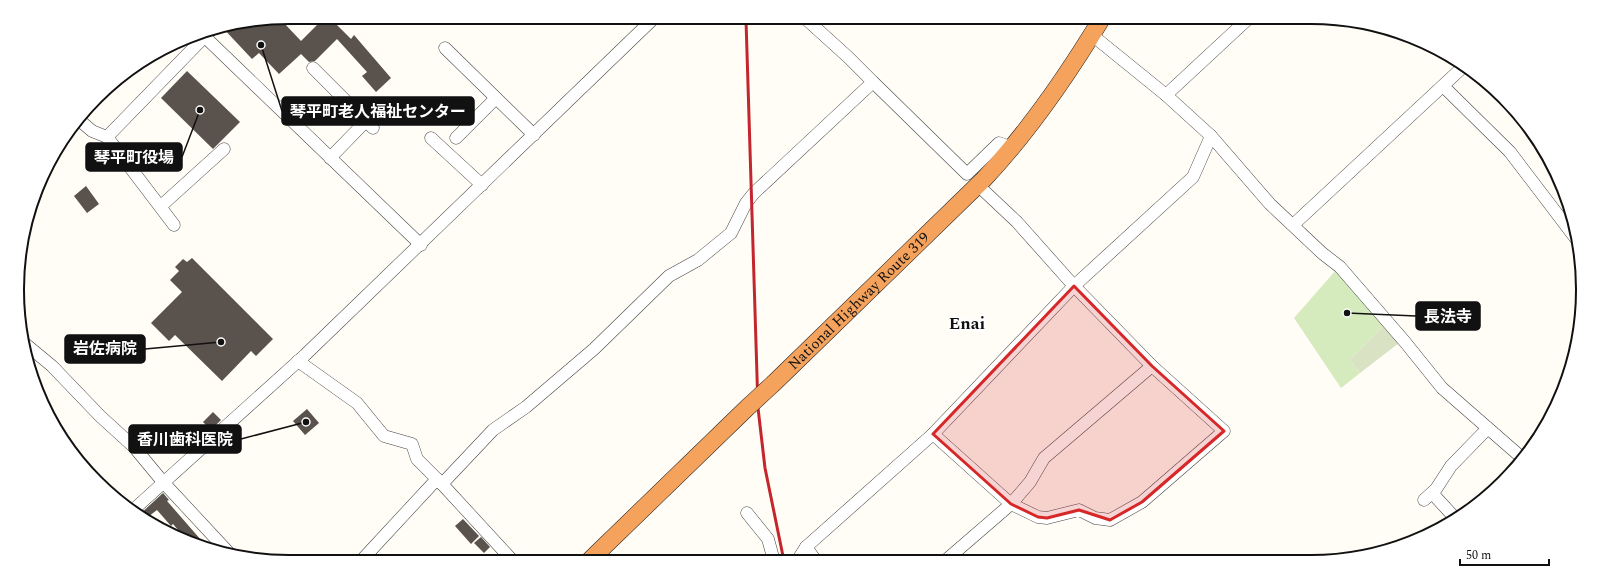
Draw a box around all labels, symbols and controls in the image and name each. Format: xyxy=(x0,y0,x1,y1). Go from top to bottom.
callout: 琴平町老人福祉センター xyxy=(282,97,474,125)
text: 琴平町老人福祉センター xyxy=(290,100,466,124)
callout: 琴平町役場 xyxy=(86,143,182,171)
text: 琴平町役場 xyxy=(94,146,174,170)
street label: National Highway Route 319 xyxy=(783,227,935,376)
callout: 長法寺 xyxy=(1416,302,1480,330)
text: 長法寺 xyxy=(1424,305,1472,329)
district label: Enai xyxy=(949,311,986,337)
callout: 岩佐病院 xyxy=(65,335,145,363)
text: 岩佐病院 xyxy=(73,337,137,361)
callout: 香川歯科医院 xyxy=(129,425,241,453)
text: 香川歯科医院 xyxy=(137,428,233,452)
scale bar xyxy=(1460,541,1549,567)
text: 50 m xyxy=(1466,546,1491,565)

